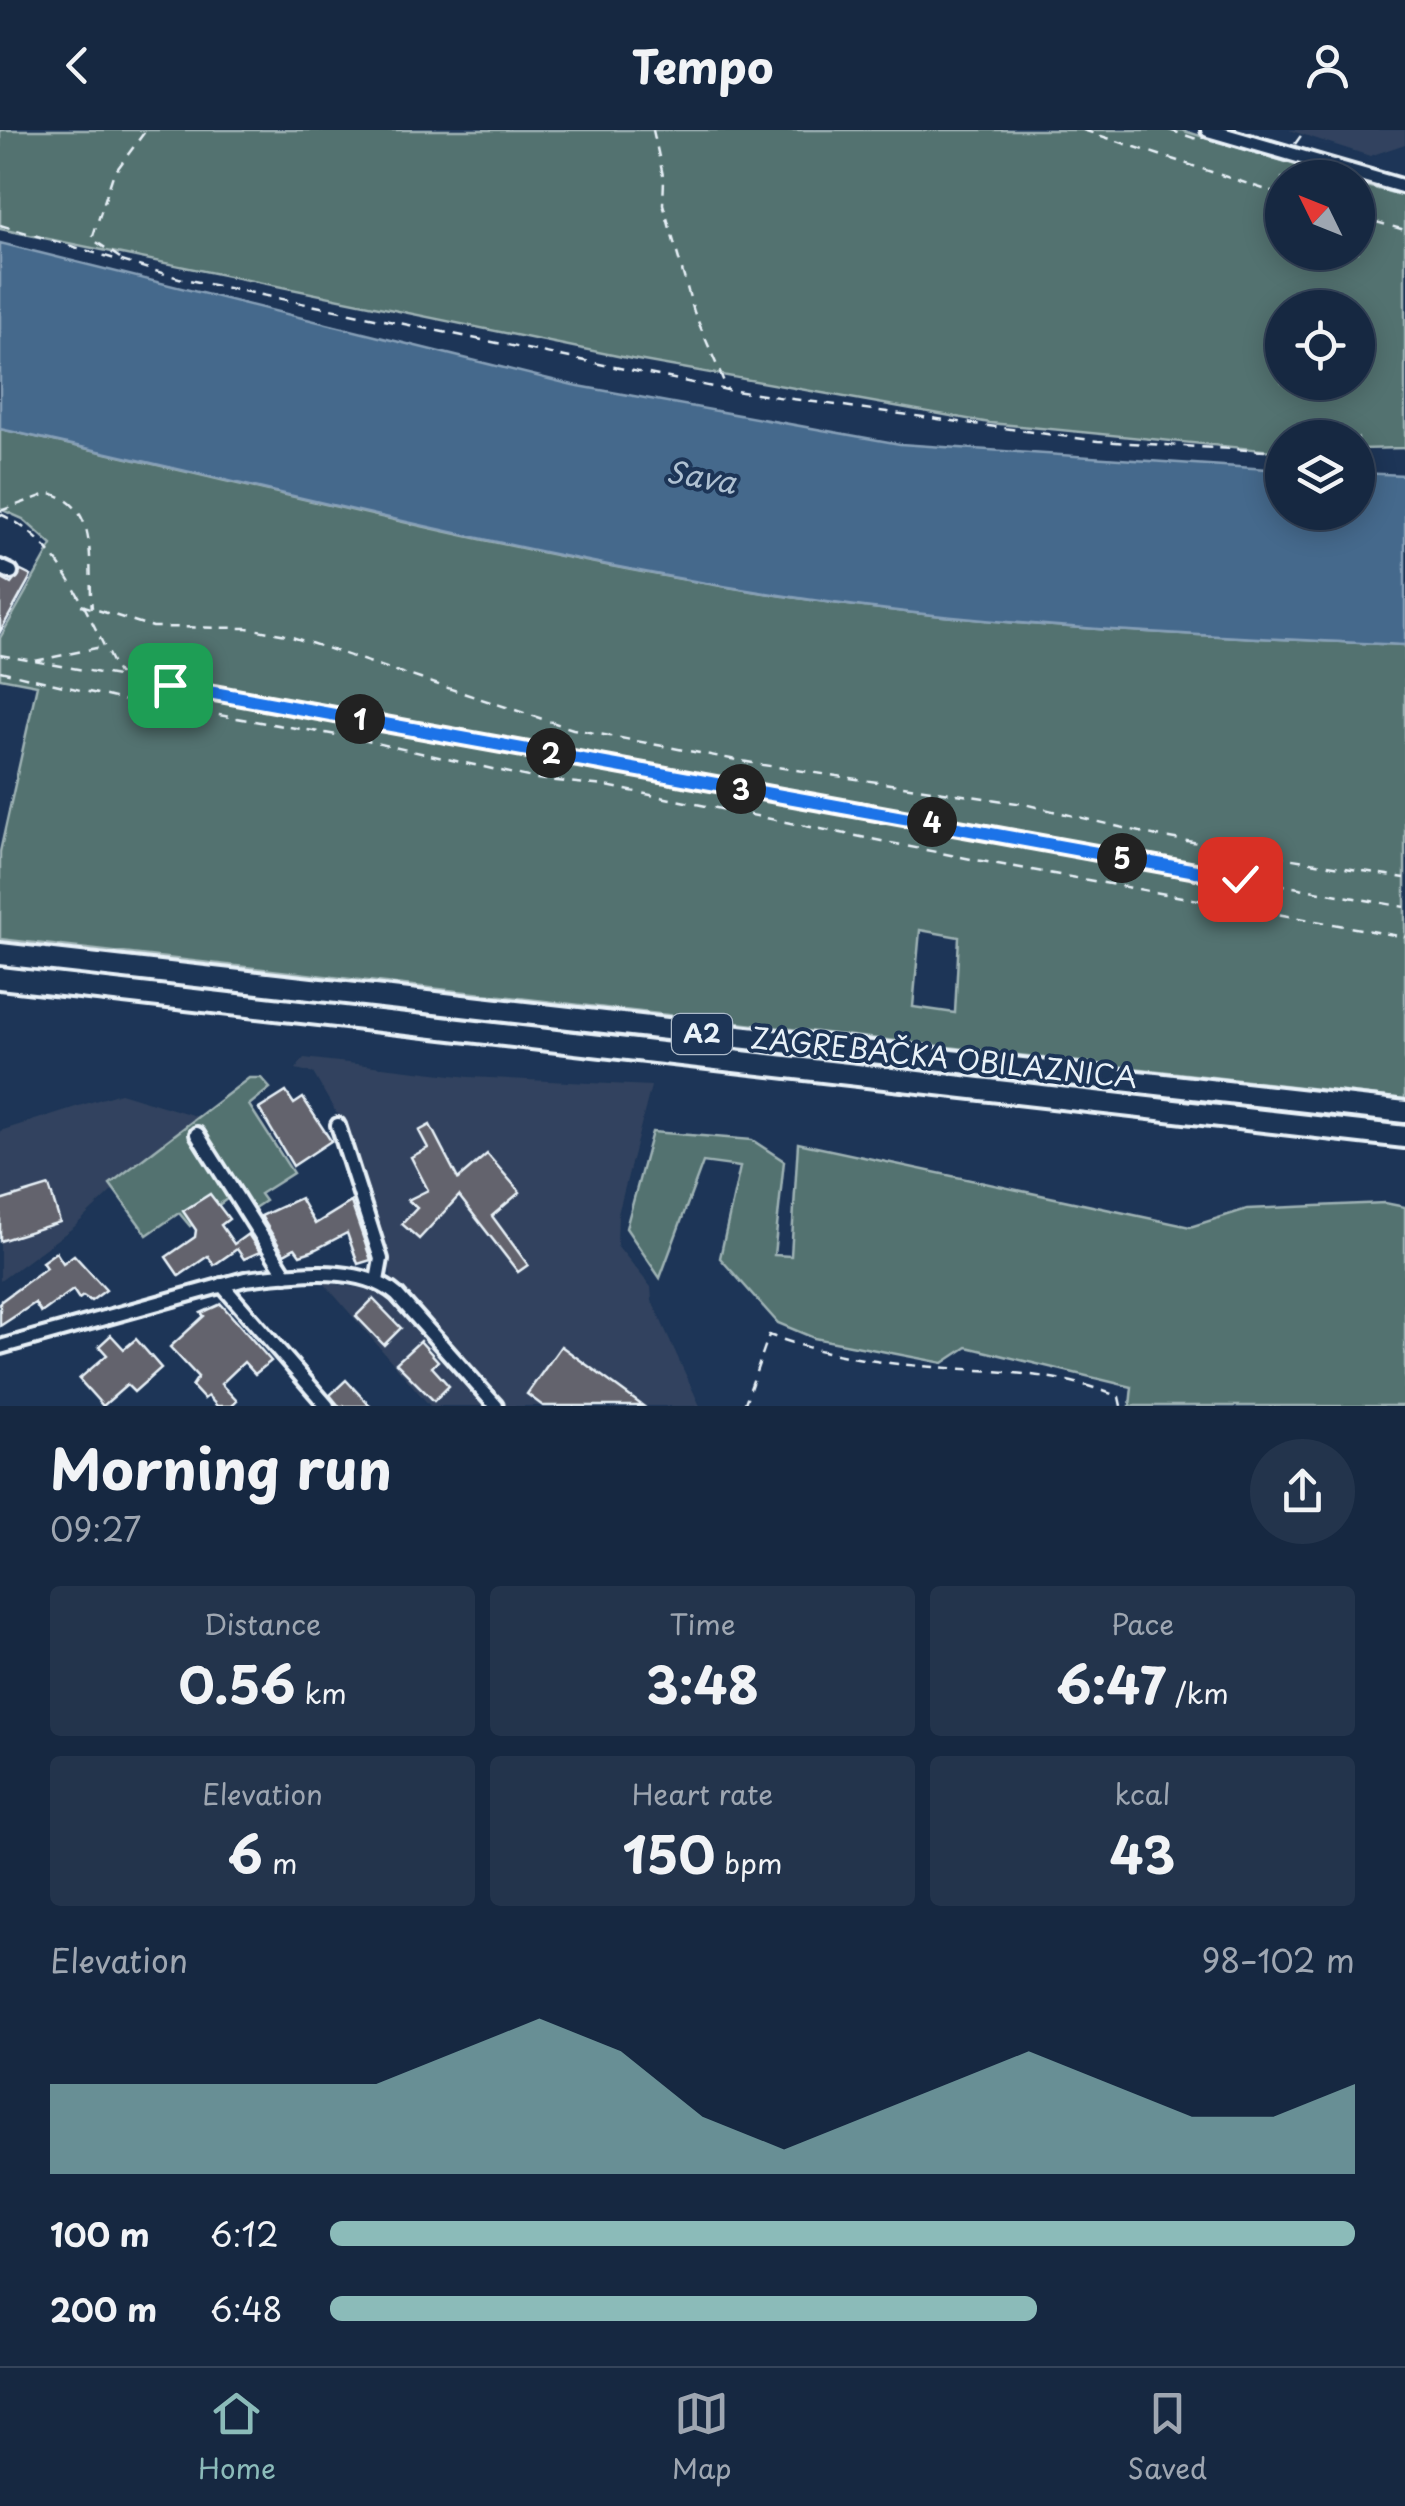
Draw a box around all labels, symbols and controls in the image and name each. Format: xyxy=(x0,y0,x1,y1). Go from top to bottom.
text: Tempo xyxy=(631,31,774,99)
icon: back xyxy=(50,38,105,93)
icon: person xyxy=(1300,38,1355,93)
north arrow xyxy=(1265,160,1375,270)
map controls xyxy=(1265,160,1375,530)
button: locate xyxy=(1265,290,1375,400)
button: layers xyxy=(1265,420,1375,530)
water label: Sava xyxy=(663,447,741,504)
pin xyxy=(128,643,213,728)
icon: arrive xyxy=(143,658,198,713)
pin: 1 xyxy=(335,694,385,744)
text: 1 xyxy=(353,697,367,740)
pin: 2 xyxy=(526,728,576,778)
text: 2 xyxy=(541,731,561,774)
pin: 3 xyxy=(716,764,766,814)
text: 3 xyxy=(732,767,750,810)
pin: 4 xyxy=(907,797,957,847)
text: 4 xyxy=(922,800,942,843)
pin: 5 xyxy=(1097,833,1147,883)
text: 5 xyxy=(1113,836,1131,879)
pin xyxy=(1198,837,1283,922)
icon: check xyxy=(1213,852,1268,907)
road number: A2 xyxy=(672,1014,732,1054)
street label: ZAGREBAČKA OBILAZNICA xyxy=(749,1015,1140,1098)
text: Morning run xyxy=(50,1426,392,1509)
button: share xyxy=(1250,1439,1355,1544)
text: 09:27 xyxy=(50,1505,141,1553)
text: Distance xyxy=(204,1602,321,1645)
text: Time xyxy=(669,1602,736,1645)
text: Pace xyxy=(1111,1602,1174,1645)
text: 0.56 xyxy=(178,1645,295,1721)
text: 3:48 xyxy=(646,1645,759,1721)
text: 6:47 xyxy=(1056,1645,1166,1721)
text: km xyxy=(295,1671,347,1714)
text: /km xyxy=(1166,1671,1229,1714)
text: Elevation xyxy=(202,1772,323,1815)
text: Heart rate xyxy=(632,1772,773,1815)
text: kcal xyxy=(1115,1772,1170,1815)
text: 6 xyxy=(228,1815,263,1891)
text: 150 xyxy=(623,1815,715,1891)
text: 43 xyxy=(1109,1815,1176,1891)
text: m xyxy=(263,1841,297,1884)
text: bpm xyxy=(715,1841,782,1884)
text: Elevation xyxy=(50,1936,188,1984)
text: 98–102 m xyxy=(1201,1936,1355,1984)
text: 100 m xyxy=(50,2210,150,2258)
text: 6:12 xyxy=(210,2210,279,2258)
text: 200 m xyxy=(50,2285,157,2333)
text: 6:48 xyxy=(210,2285,282,2333)
tab: Home xyxy=(198,2386,276,2489)
tab: Map xyxy=(672,2386,732,2489)
tab: Saved xyxy=(1128,2386,1207,2489)

